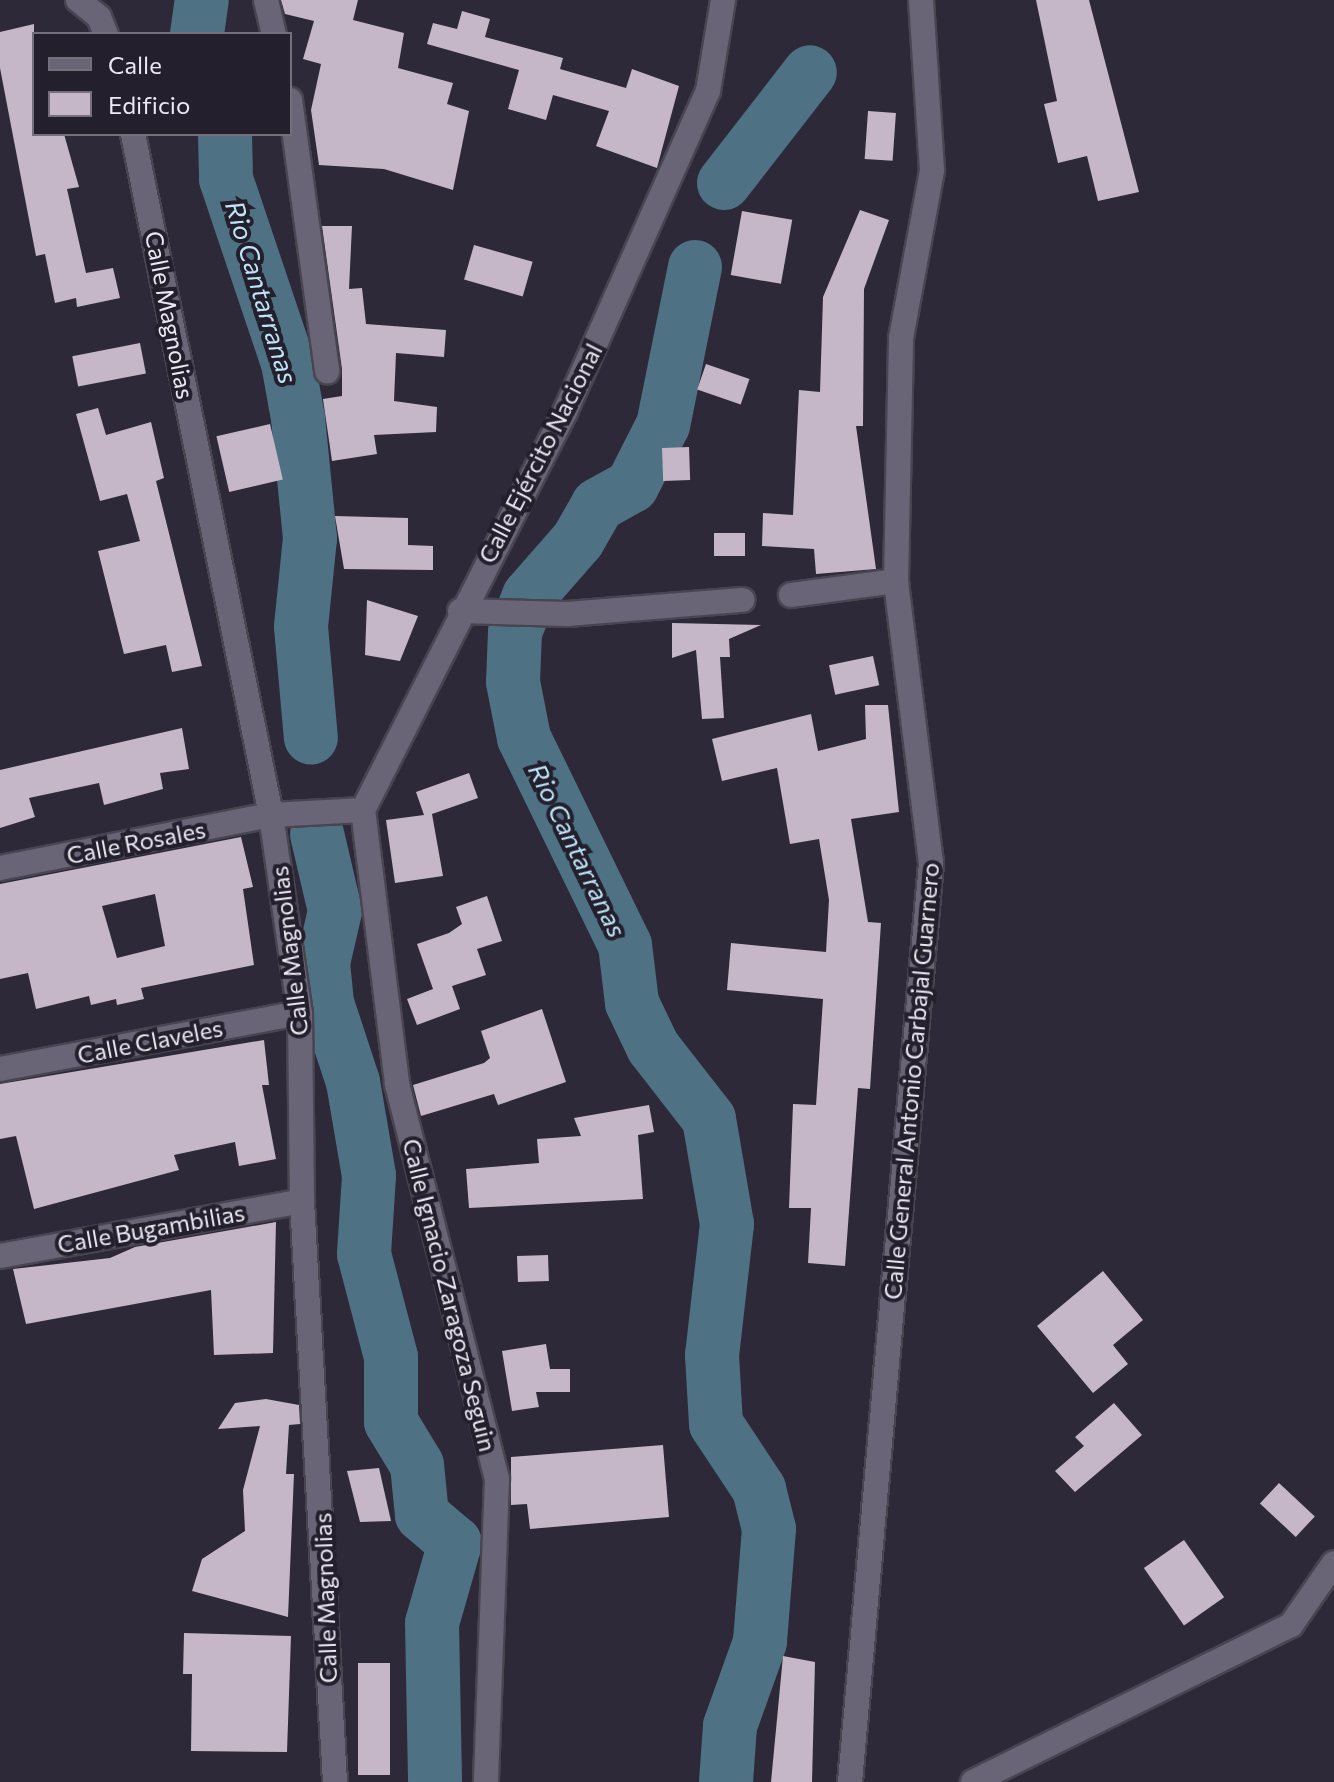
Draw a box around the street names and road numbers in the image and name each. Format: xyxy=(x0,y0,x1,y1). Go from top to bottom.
street label: Calle Magnolias xyxy=(140,229,200,401)
street label: Calle Ejército Nacional xyxy=(472,338,608,568)
street label: Calle Rosales xyxy=(64,814,208,870)
street label: Calle General Antonio Carbajal Guarnero xyxy=(878,861,944,1301)
street label: Calle Magnolias xyxy=(264,865,314,1037)
street label: Calle Claveles xyxy=(75,1013,225,1069)
street label: Calle Ignacio Zaragoza Seguin xyxy=(397,1136,503,1454)
street label: Calle Bugambilias xyxy=(55,1197,247,1259)
street label: Calle Magnolias xyxy=(308,1512,342,1684)

